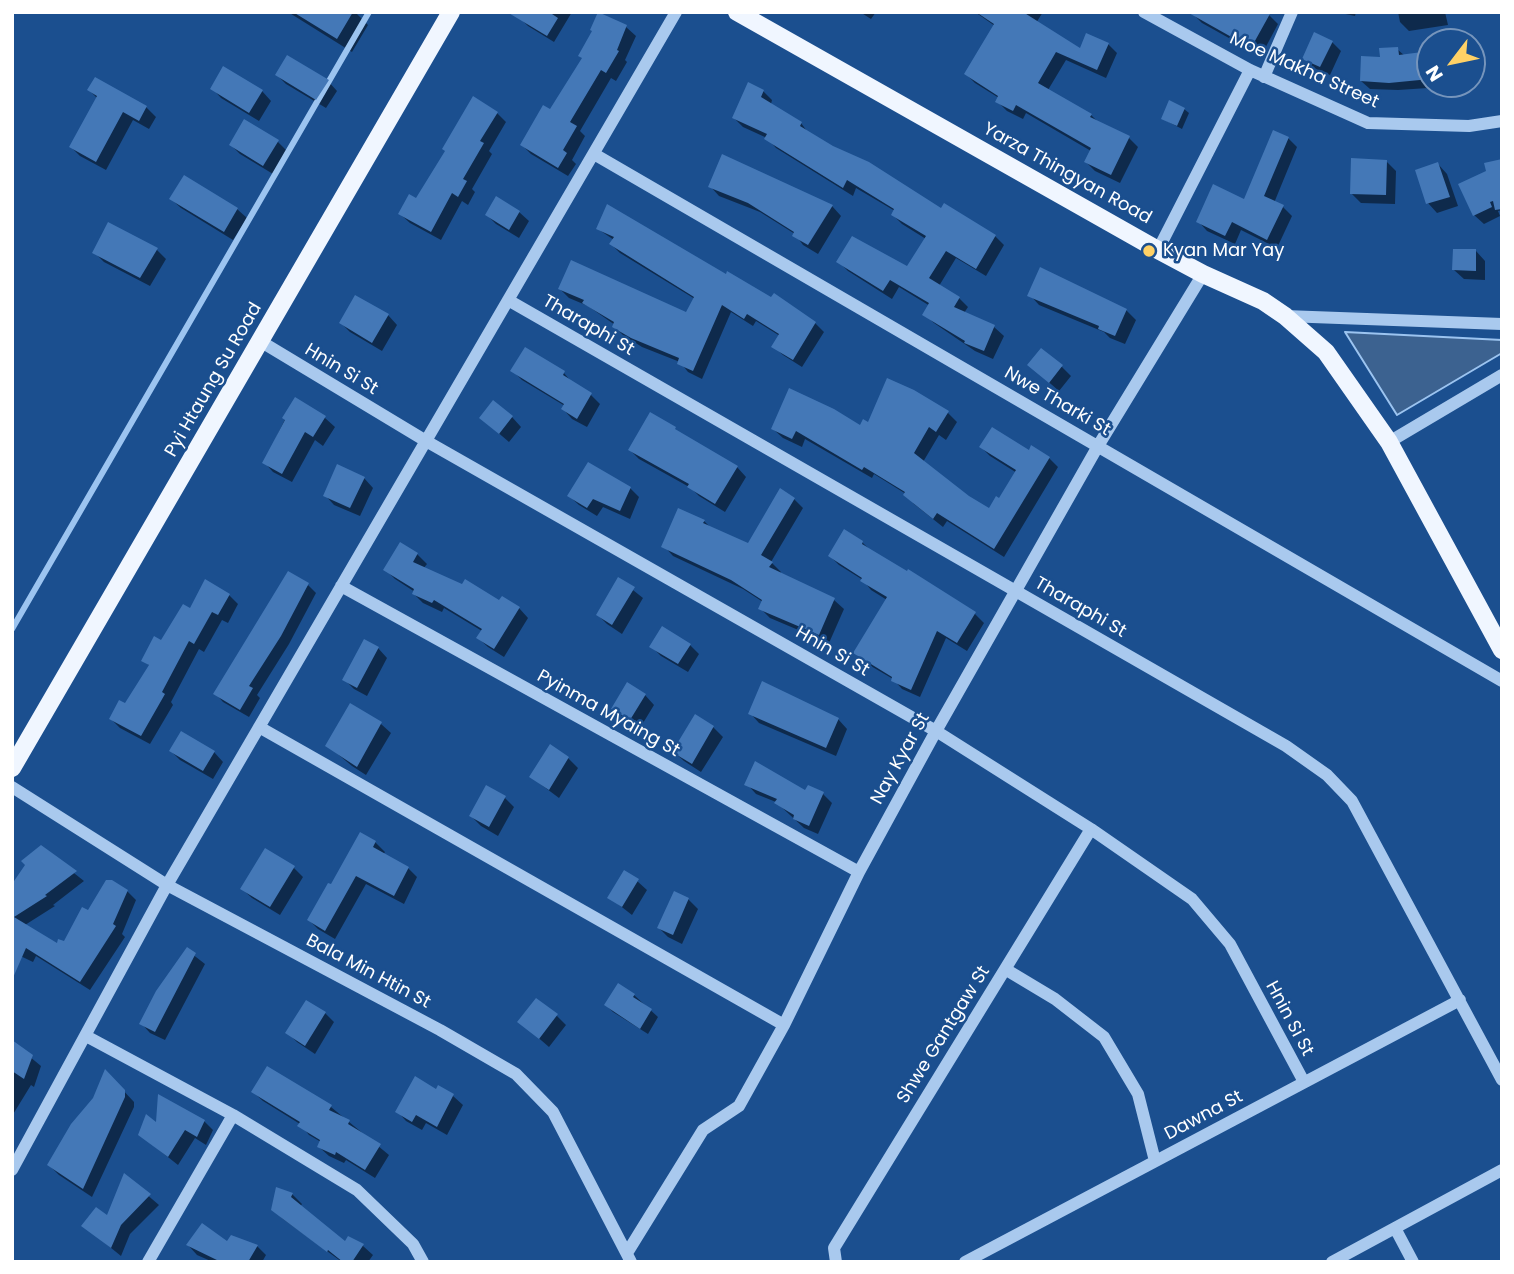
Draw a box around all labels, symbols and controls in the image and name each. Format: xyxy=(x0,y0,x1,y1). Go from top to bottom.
street label: Moe Makha Street xyxy=(1226,28,1382,114)
north arrow xyxy=(1416,28,1486,98)
text: N xyxy=(1419,60,1450,87)
street label: Yarza Thingyan Road xyxy=(979,119,1155,229)
place label: Kyan Mar Yay xyxy=(1163,240,1284,262)
marker: Kyan Mar Yay xyxy=(1141,243,1157,259)
street label: Tharaphi St xyxy=(538,291,638,361)
street label: Pyi Htaung Su Road xyxy=(161,299,267,461)
street label: Hnin Si St xyxy=(300,340,382,400)
street label: Nwe Tharki St xyxy=(1000,363,1114,441)
street label: Tharaphi St xyxy=(1030,573,1130,643)
street label: Hnin Si St xyxy=(791,622,873,682)
street label: Pyinma Myaing St xyxy=(533,666,683,762)
street label: Nay Kyar St xyxy=(867,709,935,809)
street label: Bala Min Htin St xyxy=(302,930,434,1014)
street label: Shwe Gantgaw St xyxy=(893,962,995,1108)
street label: Hnin Si St xyxy=(1260,978,1318,1060)
street label: Dawna St xyxy=(1161,1086,1247,1146)

